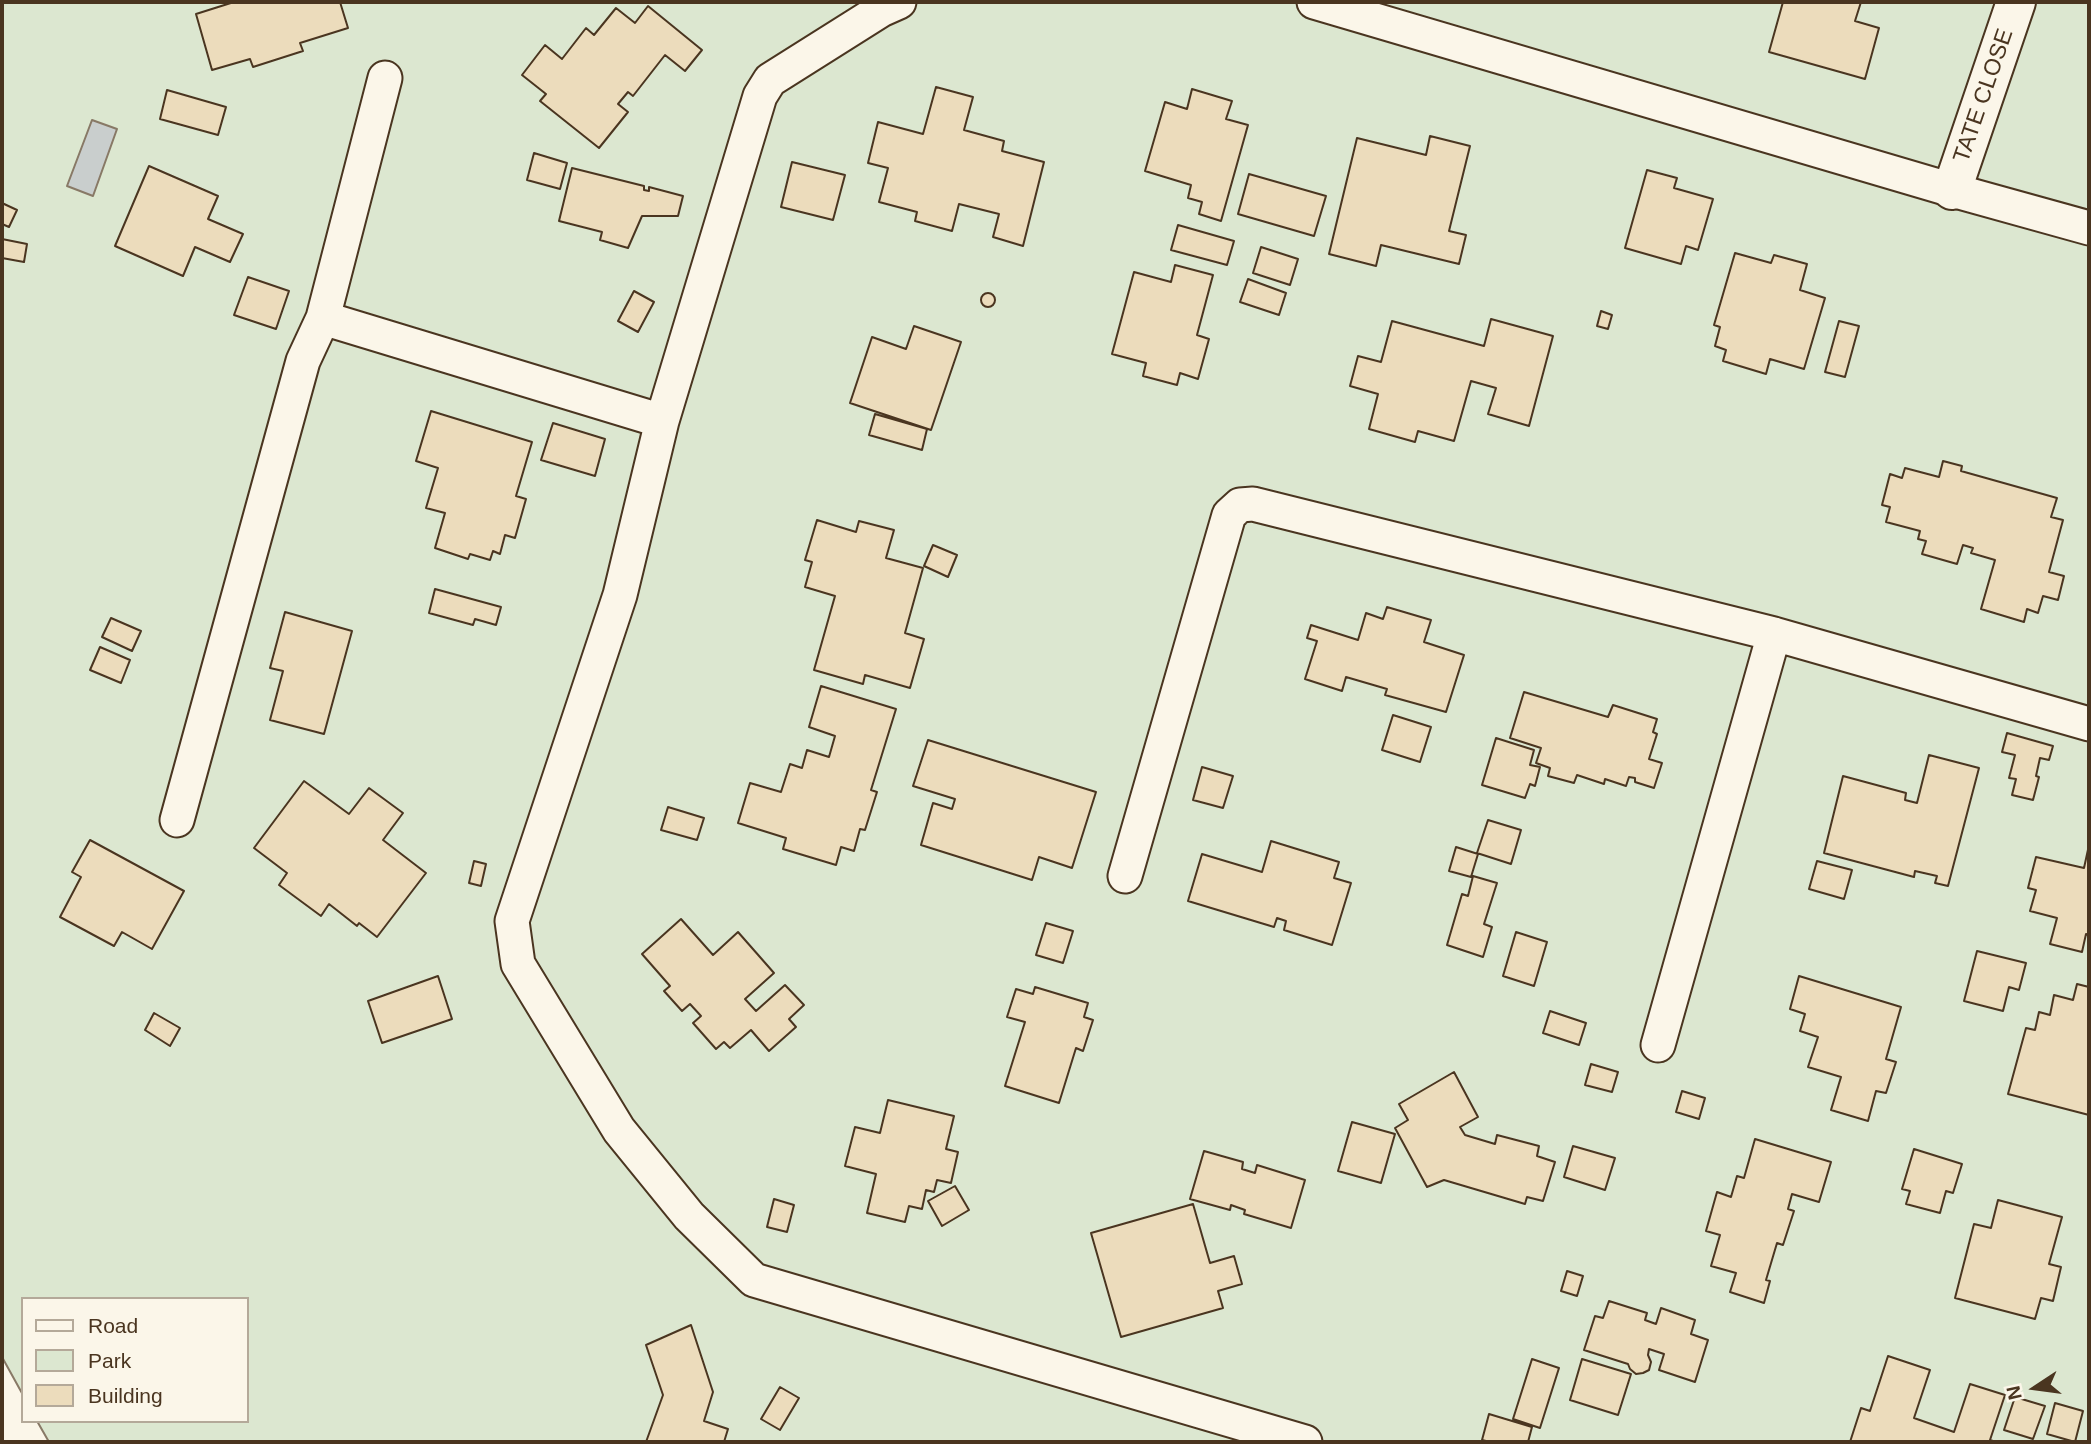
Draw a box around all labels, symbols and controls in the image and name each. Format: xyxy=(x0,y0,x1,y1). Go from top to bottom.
street label: TATE CLOSE xyxy=(1948,25,2020,167)
legend xyxy=(21,1297,248,1423)
text: Road xyxy=(88,1314,138,1337)
text: Park xyxy=(88,1349,131,1372)
north arrow xyxy=(2000,1353,2070,1423)
text: Building xyxy=(88,1384,163,1407)
text: N xyxy=(2002,1384,2026,1402)

